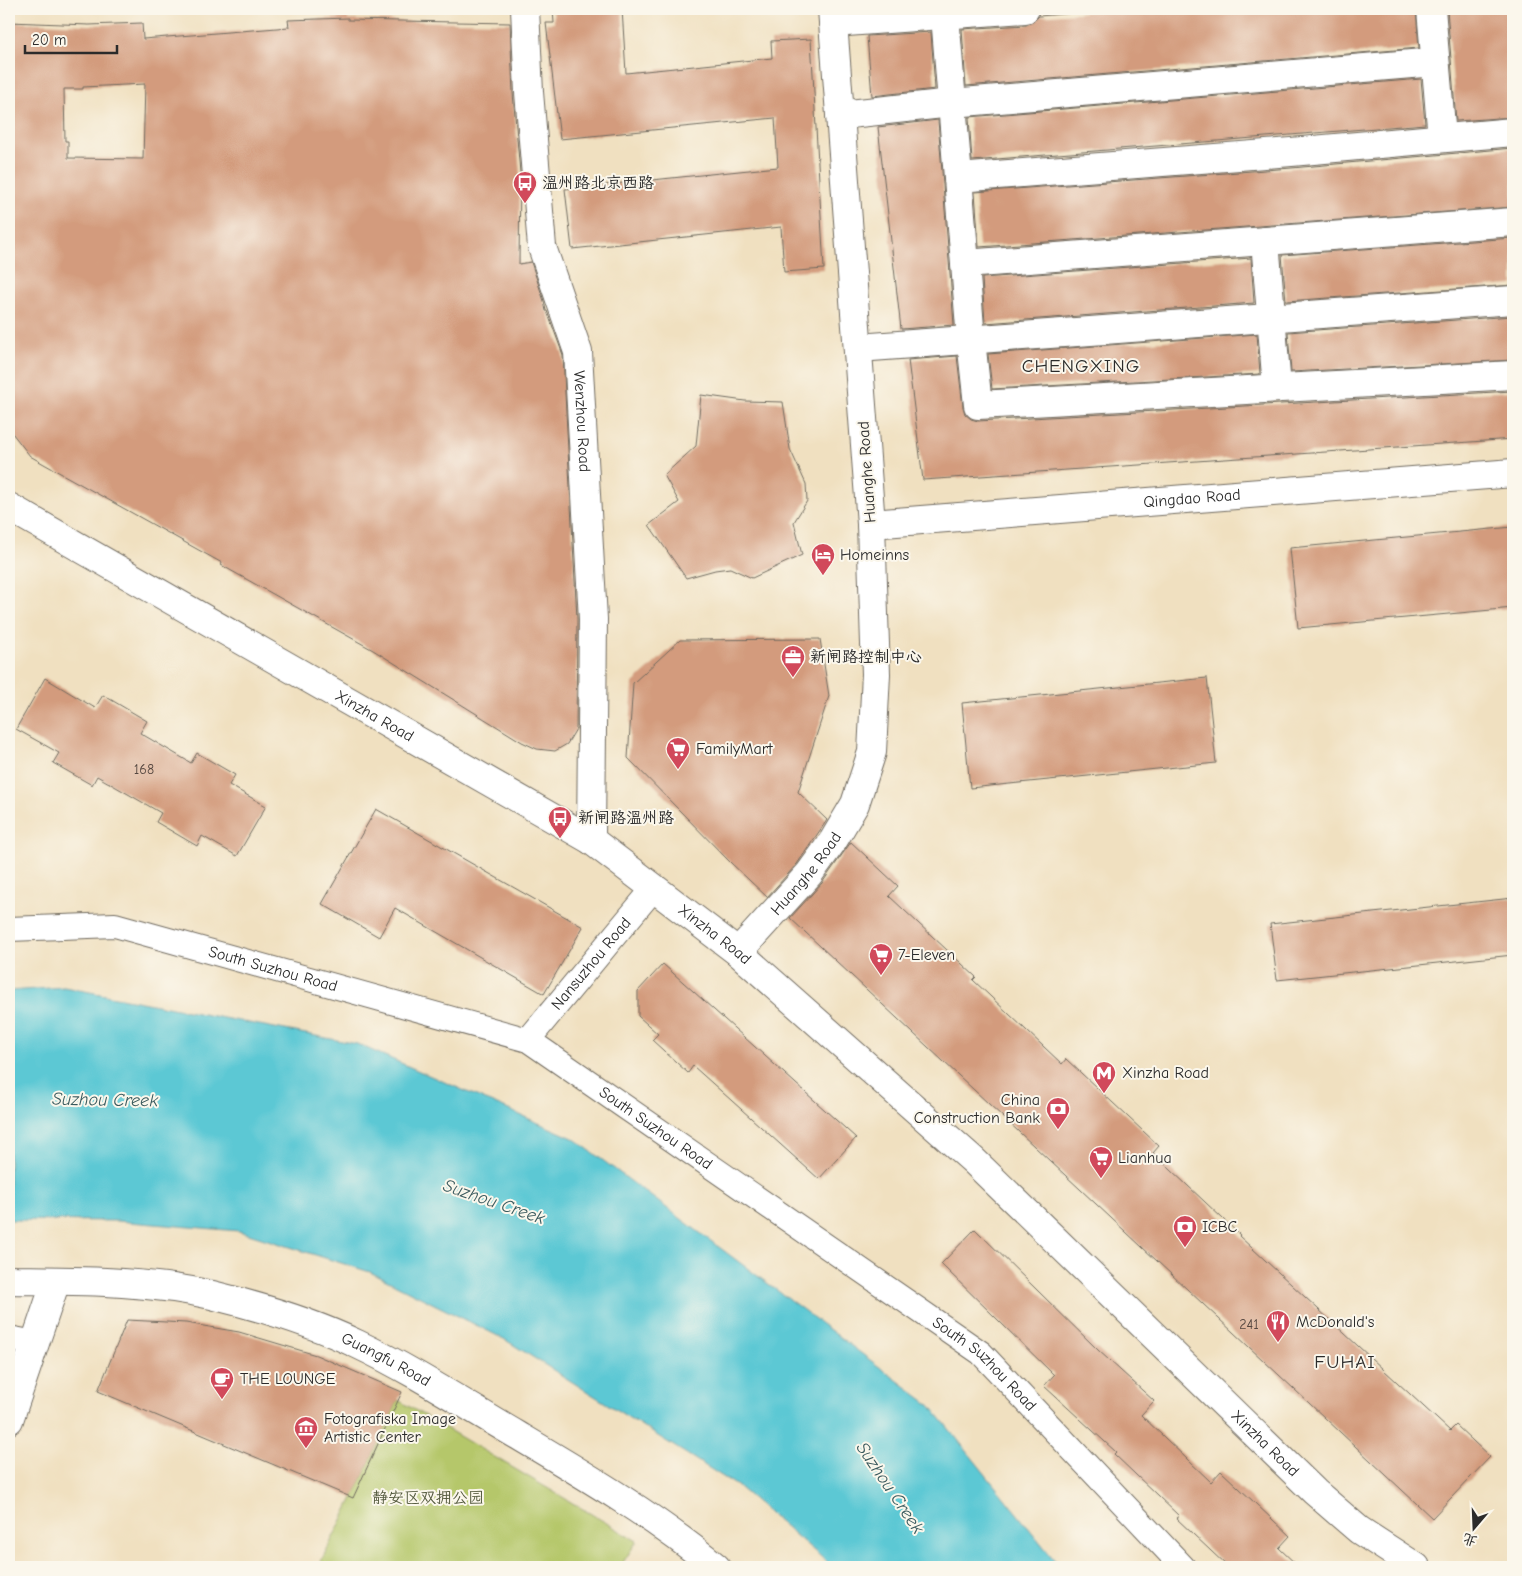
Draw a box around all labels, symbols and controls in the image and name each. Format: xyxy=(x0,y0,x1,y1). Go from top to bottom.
scale bar xyxy=(25,22,118,54)
text: 20 m xyxy=(32,31,66,49)
bus stop icon: 温州路北京西路 xyxy=(512,170,538,204)
place label: 温州路北京西路 xyxy=(542,174,654,192)
district label: CHENGXING xyxy=(1022,355,1140,377)
street label: Wenzhou Road xyxy=(570,370,594,473)
street label: Huanghe Road xyxy=(854,421,880,523)
street label: Qingdao Road xyxy=(1143,486,1241,511)
hotel icon: Homeinns xyxy=(810,542,836,576)
place label: Homeinns xyxy=(840,546,910,564)
office icon: 新闸路控制中心 xyxy=(780,644,806,678)
place label: 新闸路控制中心 xyxy=(810,648,922,666)
street label: Xinzha Road xyxy=(332,687,417,746)
supermarket icon: FamilyMart xyxy=(665,736,691,770)
place label: FamilyMart xyxy=(696,740,773,758)
house number: 168 xyxy=(134,761,154,778)
bus stop icon: 新闸路温州路 xyxy=(547,805,573,839)
place label: 新闸路温州路 xyxy=(578,809,674,827)
street label: Huanghe Road xyxy=(767,829,845,919)
street label: Xinzha Road xyxy=(675,901,755,968)
street label: Nansuzhou Road xyxy=(548,914,635,1014)
street label: South Suzhou Road xyxy=(206,942,339,996)
supermarket icon: 7-Eleven xyxy=(868,942,894,976)
place label: 7-Eleven xyxy=(898,946,955,964)
metro station icon: Xinzha Road xyxy=(1091,1060,1117,1094)
place label: Xinzha Road xyxy=(1122,1064,1209,1082)
street label: South Suzhou Road xyxy=(596,1083,716,1173)
water label: Suzhou Creek xyxy=(52,1089,158,1111)
place label: China Construction Bank xyxy=(914,1091,1040,1127)
bank icon: China Construction Bank xyxy=(1045,1096,1071,1130)
supermarket icon: Lianhua xyxy=(1088,1145,1114,1179)
place label: Lianhua xyxy=(1118,1149,1172,1167)
water label: Suzhou Creek xyxy=(440,1175,548,1229)
bank icon: ICBC xyxy=(1172,1214,1198,1248)
place label: ICBC xyxy=(1202,1218,1238,1236)
restaurant icon: McDonald's xyxy=(1265,1309,1291,1343)
street label: South Suzhou Road xyxy=(929,1313,1040,1415)
place label: McDonald's xyxy=(1296,1313,1375,1331)
house number: 241 xyxy=(1239,1316,1259,1333)
street label: Guangfu Road xyxy=(339,1329,433,1390)
district label: FUHAI xyxy=(1314,1351,1376,1373)
cafe icon: THE LOUNGE xyxy=(209,1366,235,1400)
place label: THE LOUNGE xyxy=(240,1370,336,1388)
street label: Xinzha Road xyxy=(1227,1407,1302,1480)
place label: Fotografiska Image Artistic Center xyxy=(324,1410,456,1446)
museum icon: Fotografiska Image Artistic Center xyxy=(293,1415,319,1449)
water label: Suzhou Creek xyxy=(852,1438,928,1538)
park label: 静安区双拥公园 xyxy=(372,1489,484,1507)
north arrow xyxy=(1450,1504,1500,1554)
text: 北 xyxy=(1461,1530,1479,1550)

